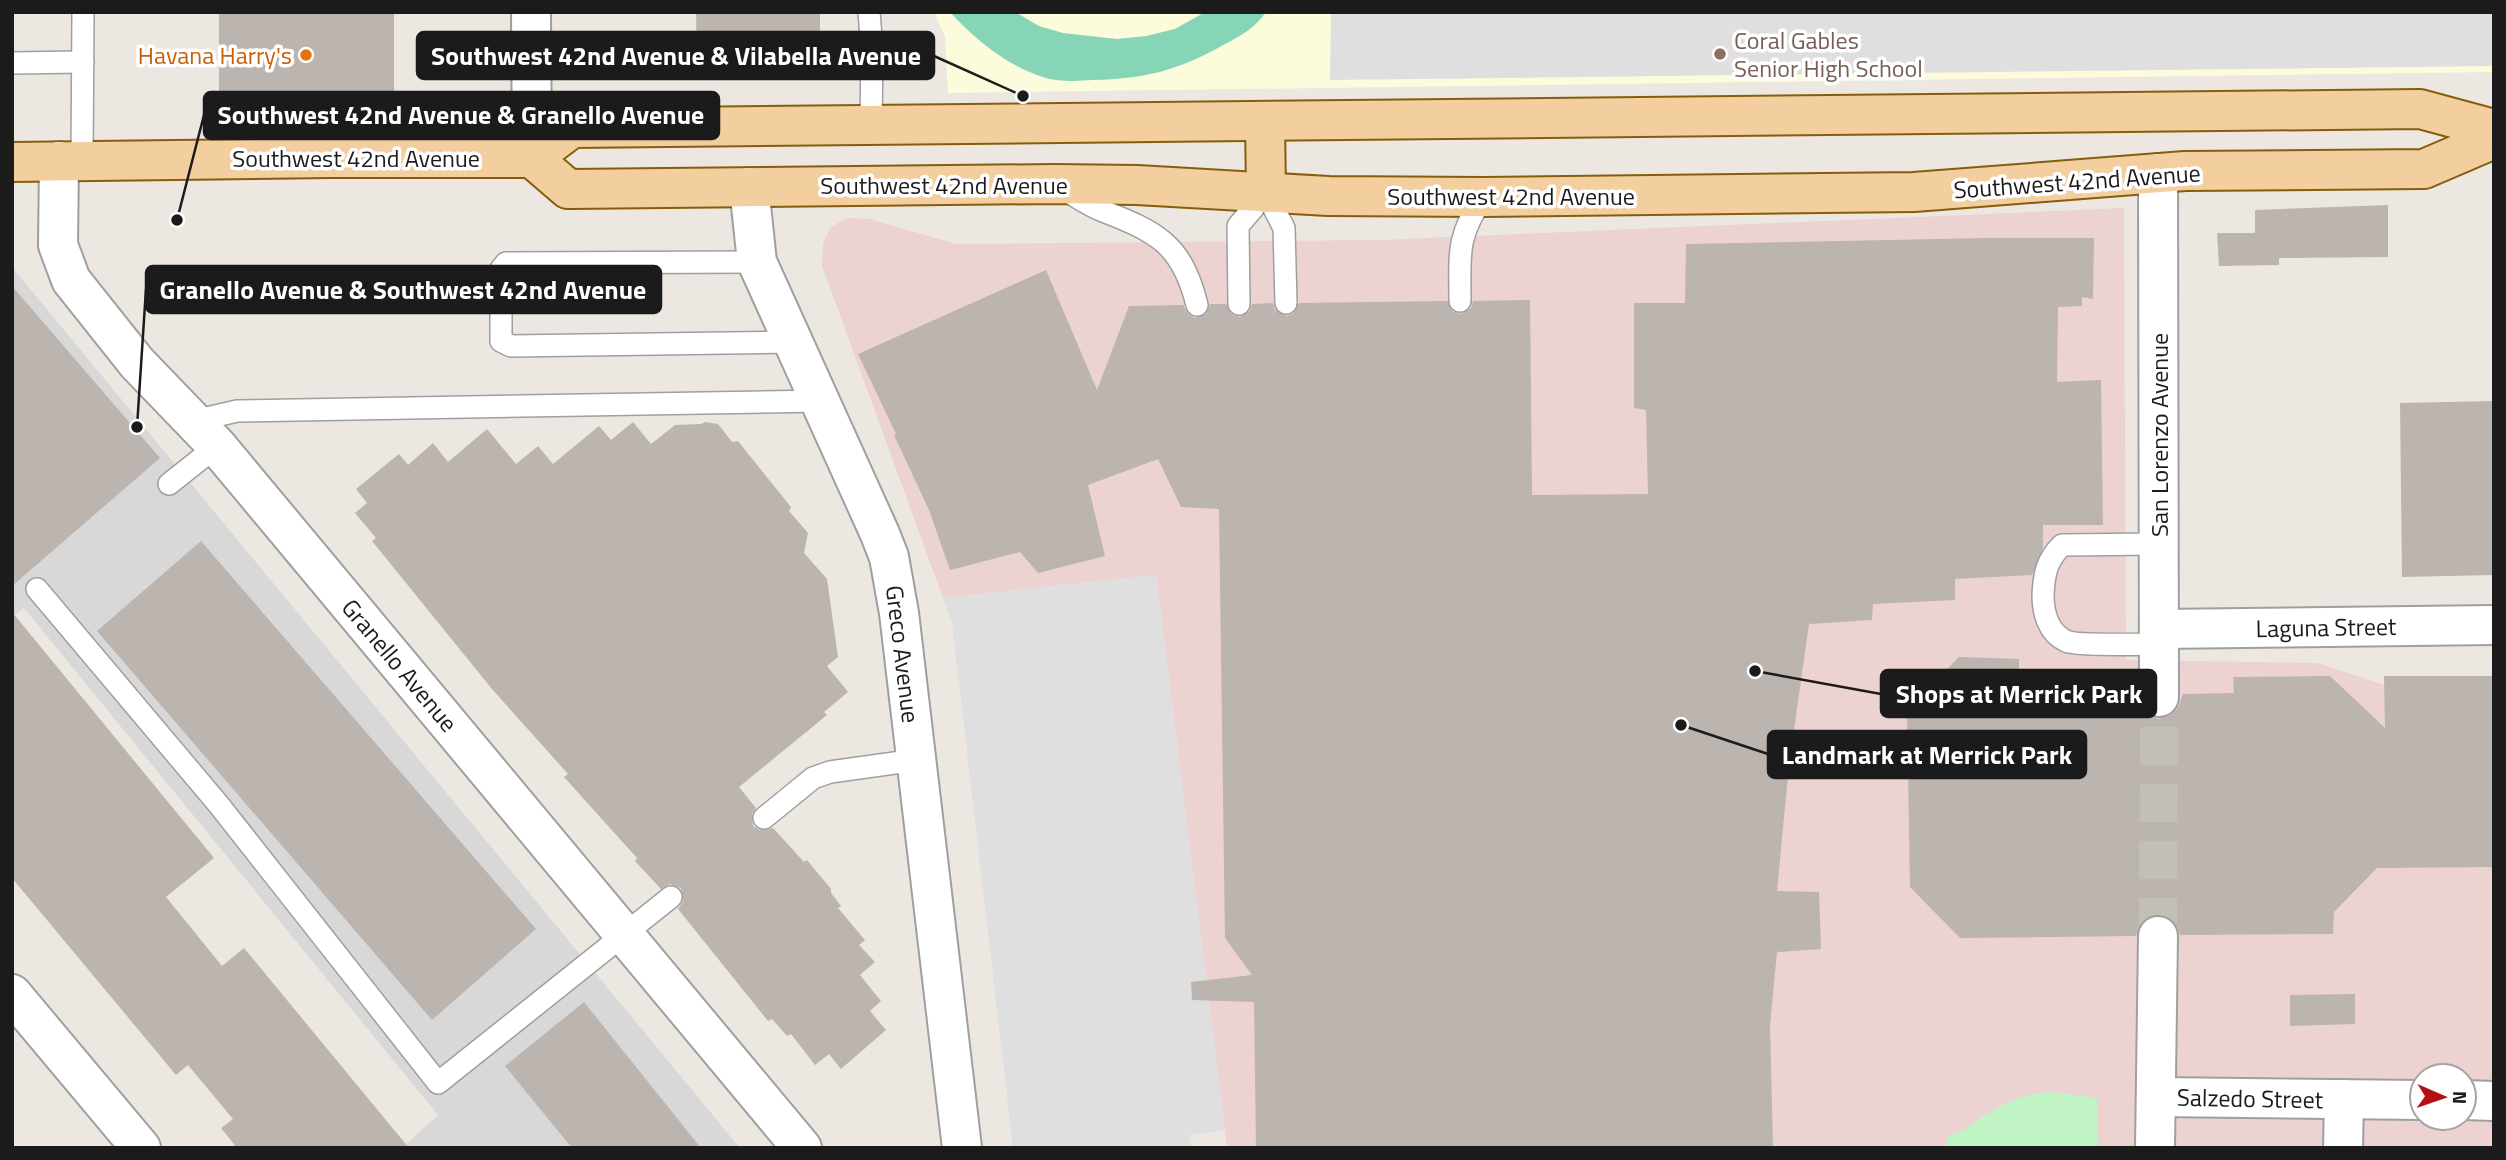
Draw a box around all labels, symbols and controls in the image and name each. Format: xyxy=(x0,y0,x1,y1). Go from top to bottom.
place label: Coral Gables Senior High School xyxy=(1734,22,1923,86)
callout: Southwest 42nd Avenue & Vilabella Avenue xyxy=(417,32,934,79)
text: Southwest 42nd Avenue & Vilabella Avenue xyxy=(431,36,921,75)
place label: Havana Harry's xyxy=(138,37,292,73)
marker: Coral Gables Senior High School xyxy=(1712,46,1728,62)
marker: Havana Harry's xyxy=(298,47,314,63)
callout: Southwest 42nd Avenue & Granello Avenue xyxy=(204,92,719,139)
text: Southwest 42nd Avenue & Granello Avenue xyxy=(218,95,704,134)
street label: Southwest 42nd Avenue xyxy=(232,140,480,176)
street label: Southwest 42nd Avenue xyxy=(1952,154,2202,208)
street label: Southwest 42nd Avenue xyxy=(820,167,1068,203)
street label: Southwest 42nd Avenue xyxy=(1387,178,1635,214)
callout: Granello Avenue & Southwest 42nd Avenue xyxy=(146,266,661,313)
text: Granello Avenue & Southwest 42nd Avenue xyxy=(160,270,646,309)
street label: San Lorenzo Avenue xyxy=(2141,333,2177,537)
street label: Greco Avenue xyxy=(877,583,929,725)
street label: Granello Avenue xyxy=(333,591,467,739)
street label: Laguna Street xyxy=(2255,608,2397,646)
callout: Shops at Merrick Park xyxy=(1881,670,2156,717)
text: Shops at Merrick Park xyxy=(1896,674,2143,713)
callout: Landmark at Merrick Park xyxy=(1768,731,2086,778)
text: Landmark at Merrick Park xyxy=(1782,735,2073,774)
north arrow xyxy=(2408,1062,2478,1132)
street label: Salzedo Street xyxy=(2177,1079,2324,1117)
text: N xyxy=(2446,1091,2475,1105)

